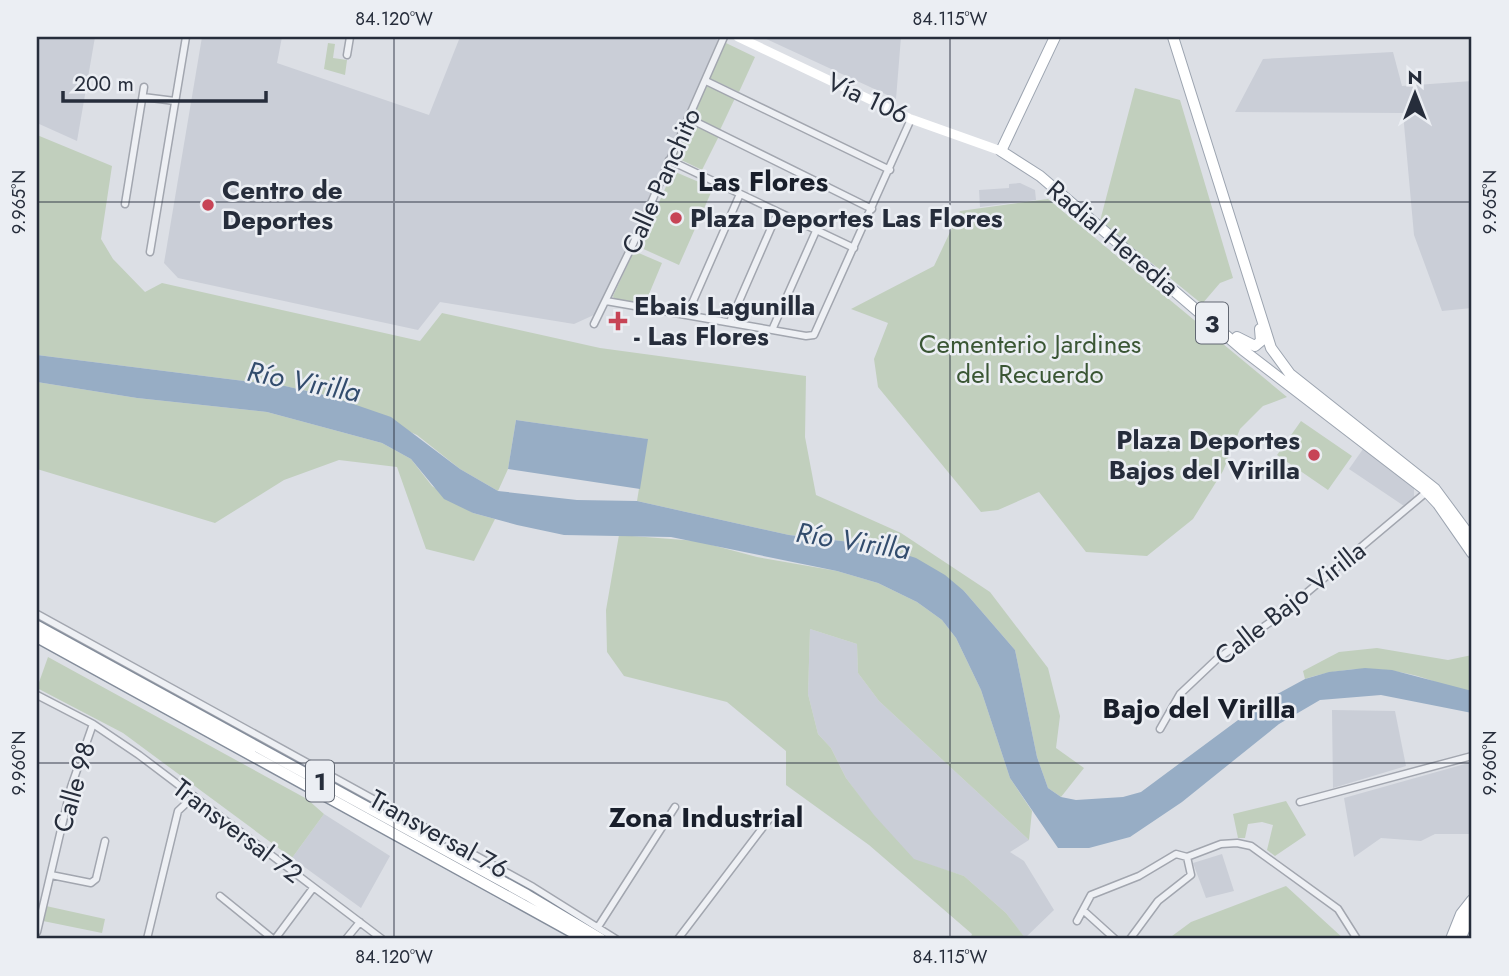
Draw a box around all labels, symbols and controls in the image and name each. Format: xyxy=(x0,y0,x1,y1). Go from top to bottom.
text: 84.120°W xyxy=(355,6,433,32)
text: 84.115°W xyxy=(913,6,988,32)
scale bar xyxy=(63,60,266,104)
north arrow xyxy=(1380,60,1450,130)
street label: Vía 106 xyxy=(821,62,915,134)
text: N xyxy=(1407,64,1423,91)
text: 200 m xyxy=(74,69,134,99)
street label: Calle Panchito xyxy=(612,102,710,260)
district label: Las Flores xyxy=(698,161,828,202)
text: 9.965°N xyxy=(6,170,32,234)
text: 9.965°N xyxy=(1477,170,1503,234)
place label: Centro de Deportes xyxy=(222,171,343,239)
street label: Radial Heredia xyxy=(1038,171,1188,305)
marker: Centro de Deportes xyxy=(200,197,216,213)
place label: Plaza Deportes Las Flores xyxy=(690,199,1003,237)
marker: Plaza Deportes Las Flores xyxy=(668,210,684,226)
place label: Ebais Lagunilla - Las Flores xyxy=(634,287,815,355)
road number: 3 xyxy=(1196,302,1228,344)
marker: Ebais Lagunilla - Las Flores xyxy=(608,311,628,331)
park label: Cementerio Jardines del Recuerdo xyxy=(919,325,1141,393)
water label: Río Virilla xyxy=(244,351,365,413)
place label: Plaza Deportes Bajos del Virilla xyxy=(1109,421,1300,489)
marker: Plaza Deportes Bajos del Virilla xyxy=(1306,447,1322,463)
water label: Río Virilla xyxy=(793,512,913,570)
street label: Calle Bajo Virilla xyxy=(1206,532,1374,674)
district label: Bajo del Virilla xyxy=(1102,688,1296,729)
text: 9.960°N xyxy=(6,731,32,796)
text: 9.960°N xyxy=(1477,731,1503,796)
street label: Calle 98 xyxy=(43,737,105,837)
road number: 1 xyxy=(306,760,334,802)
street label: Transversal 72 xyxy=(165,769,311,893)
street label: Transversal 76 xyxy=(362,780,516,888)
district label: Zona Industrial xyxy=(609,797,803,838)
text: 84.120°W xyxy=(355,944,433,970)
text: 84.115°W xyxy=(913,944,988,970)

